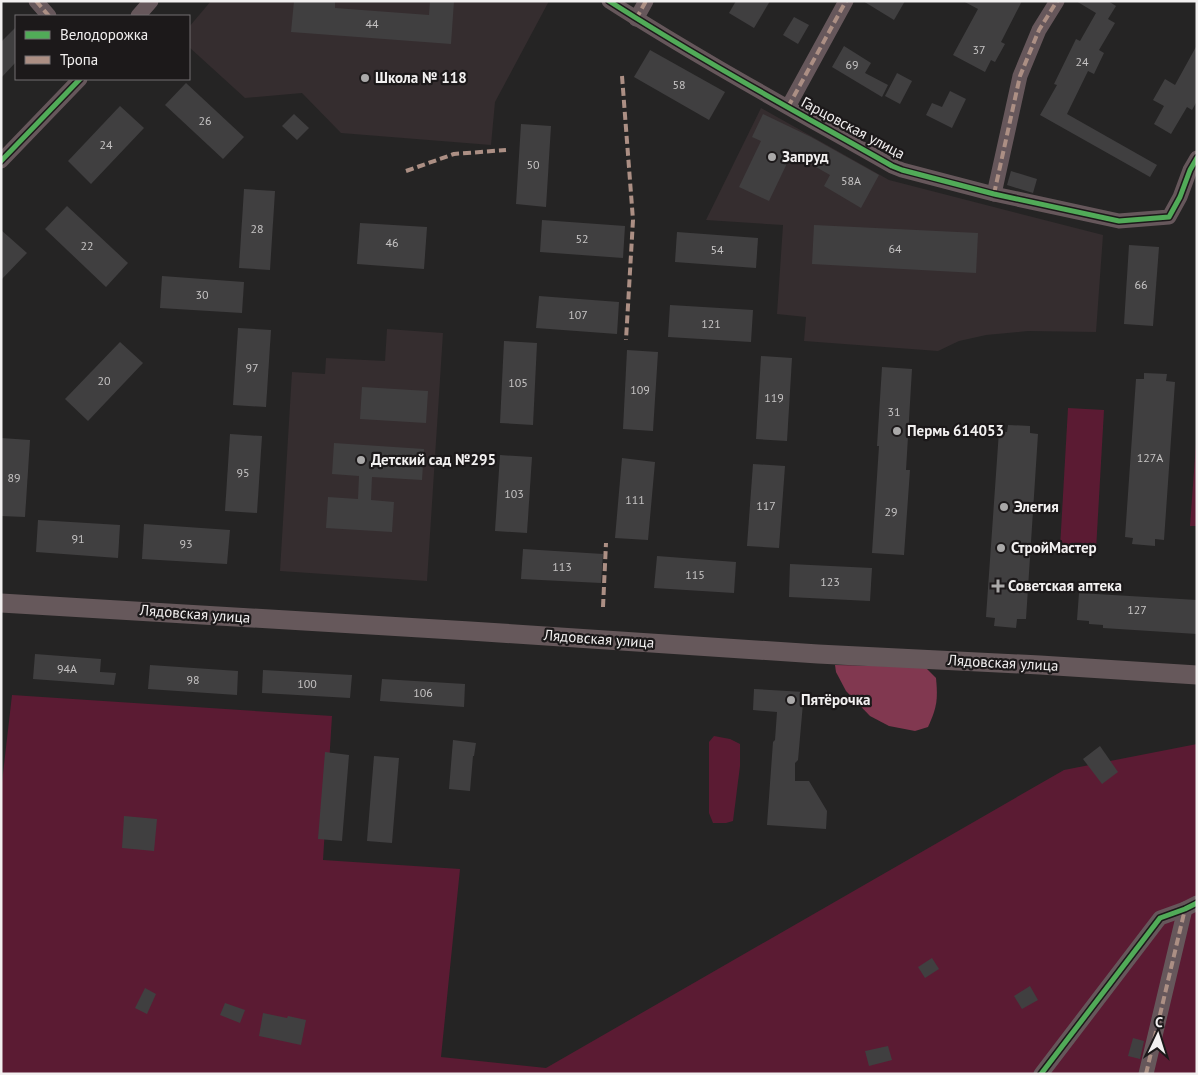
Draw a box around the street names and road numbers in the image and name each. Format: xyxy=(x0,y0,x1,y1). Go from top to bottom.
street label: Гарцовская улица xyxy=(798,92,908,163)
street label: Лядовская улица xyxy=(138,600,251,627)
street label: Лядовская улица xyxy=(542,625,655,652)
street label: Лядовская улица xyxy=(946,650,1059,675)

